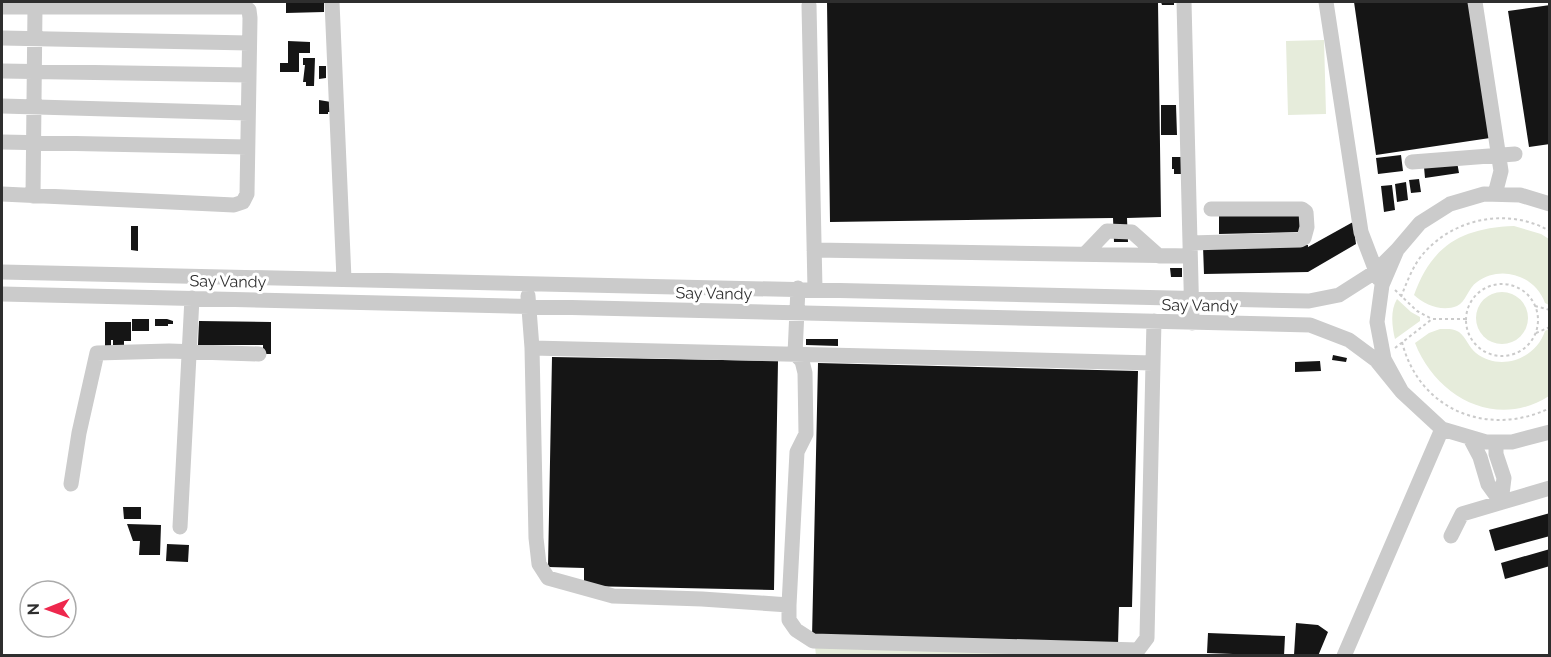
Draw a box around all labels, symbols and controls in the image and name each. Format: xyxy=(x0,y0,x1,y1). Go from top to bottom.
street label: Say Vandy xyxy=(189,271,267,292)
street label: Say Vandy xyxy=(675,283,753,304)
street label: Say Vandy xyxy=(1161,295,1239,316)
north arrow xyxy=(18,579,78,639)
text: N xyxy=(24,603,43,616)

